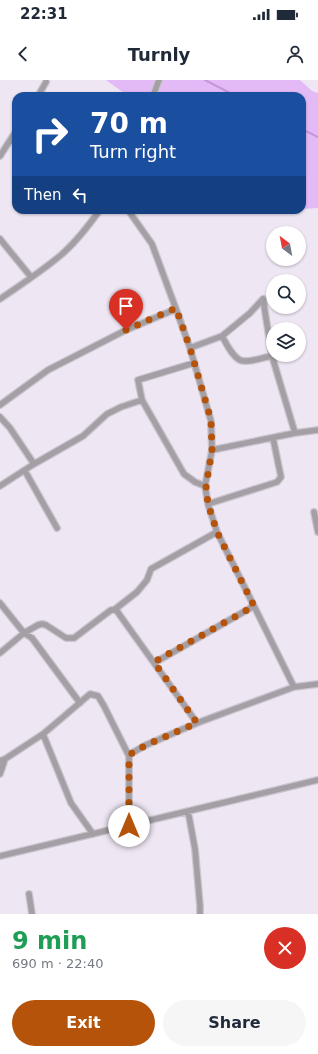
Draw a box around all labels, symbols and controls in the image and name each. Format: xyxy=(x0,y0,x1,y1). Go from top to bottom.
text: 22:31 xyxy=(20,5,68,23)
icon: back xyxy=(12,43,34,65)
icon: person xyxy=(284,43,306,65)
text: Turnly xyxy=(128,44,190,65)
text: 70 m xyxy=(90,107,168,140)
icon: right xyxy=(24,108,76,160)
text: Turn right xyxy=(90,141,176,162)
icon: left xyxy=(69,184,91,206)
text: Then xyxy=(24,186,61,204)
north arrow xyxy=(266,226,306,266)
map controls xyxy=(266,226,306,362)
button: search xyxy=(266,274,306,314)
pin xyxy=(109,289,143,330)
icon: arrive xyxy=(115,295,137,317)
button: layers xyxy=(266,322,306,362)
position arrow xyxy=(108,805,150,847)
text: 9 min xyxy=(12,927,87,955)
button: close xyxy=(264,927,306,969)
text: 690 m · 22:40 xyxy=(12,956,103,971)
button: Exit xyxy=(12,1000,155,1046)
button: Share xyxy=(163,1000,306,1046)

